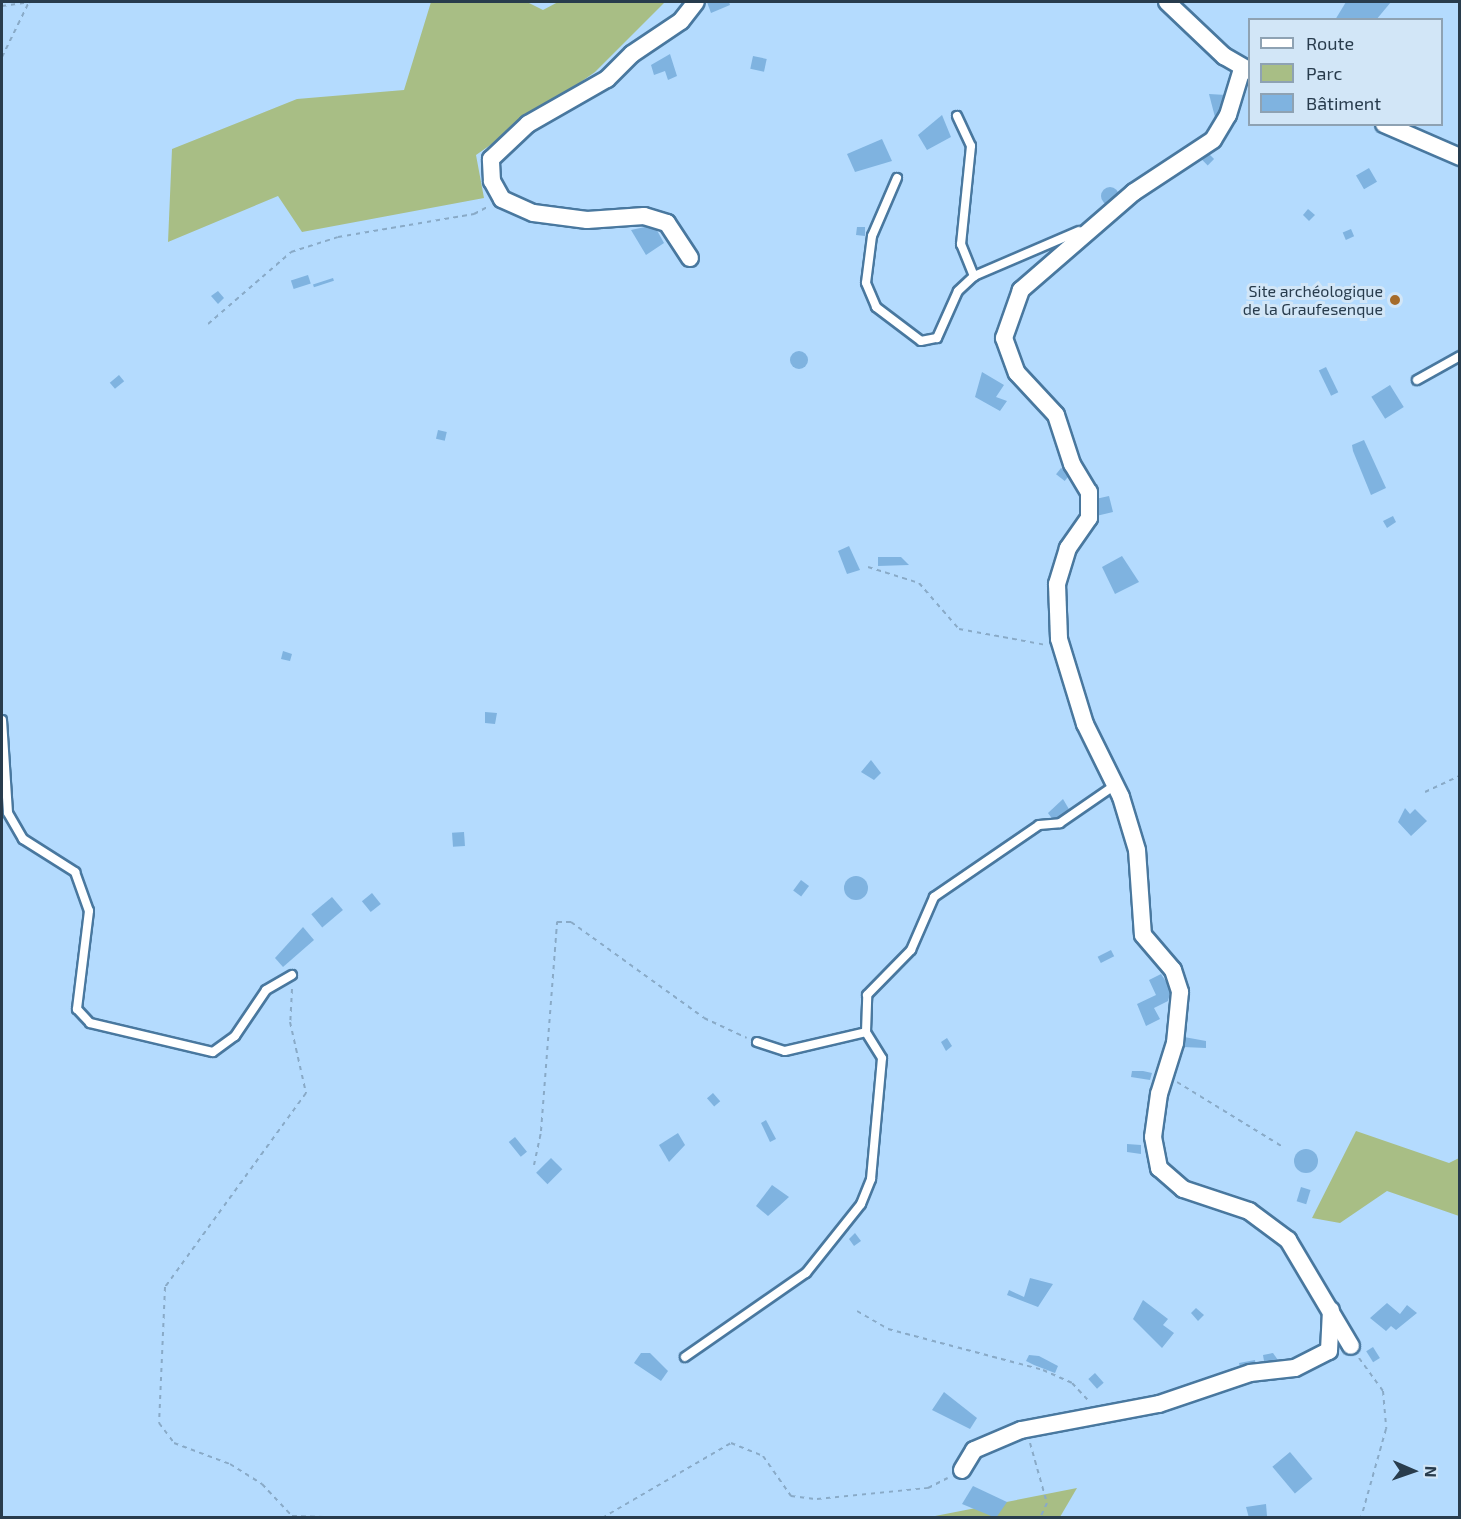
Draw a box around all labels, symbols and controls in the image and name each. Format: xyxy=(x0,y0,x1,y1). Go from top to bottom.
legend xyxy=(1248,18,1443,126)
text: Route xyxy=(1306,32,1354,54)
text: Parc xyxy=(1306,62,1342,84)
text: Bâtiment xyxy=(1306,92,1381,114)
place label: Site archéologique de la Graufesenque xyxy=(1243,281,1383,319)
marker: Site archéologique de la Graufesenque xyxy=(1388,293,1402,307)
north arrow xyxy=(1383,1441,1443,1501)
text: N xyxy=(1422,1466,1441,1478)

